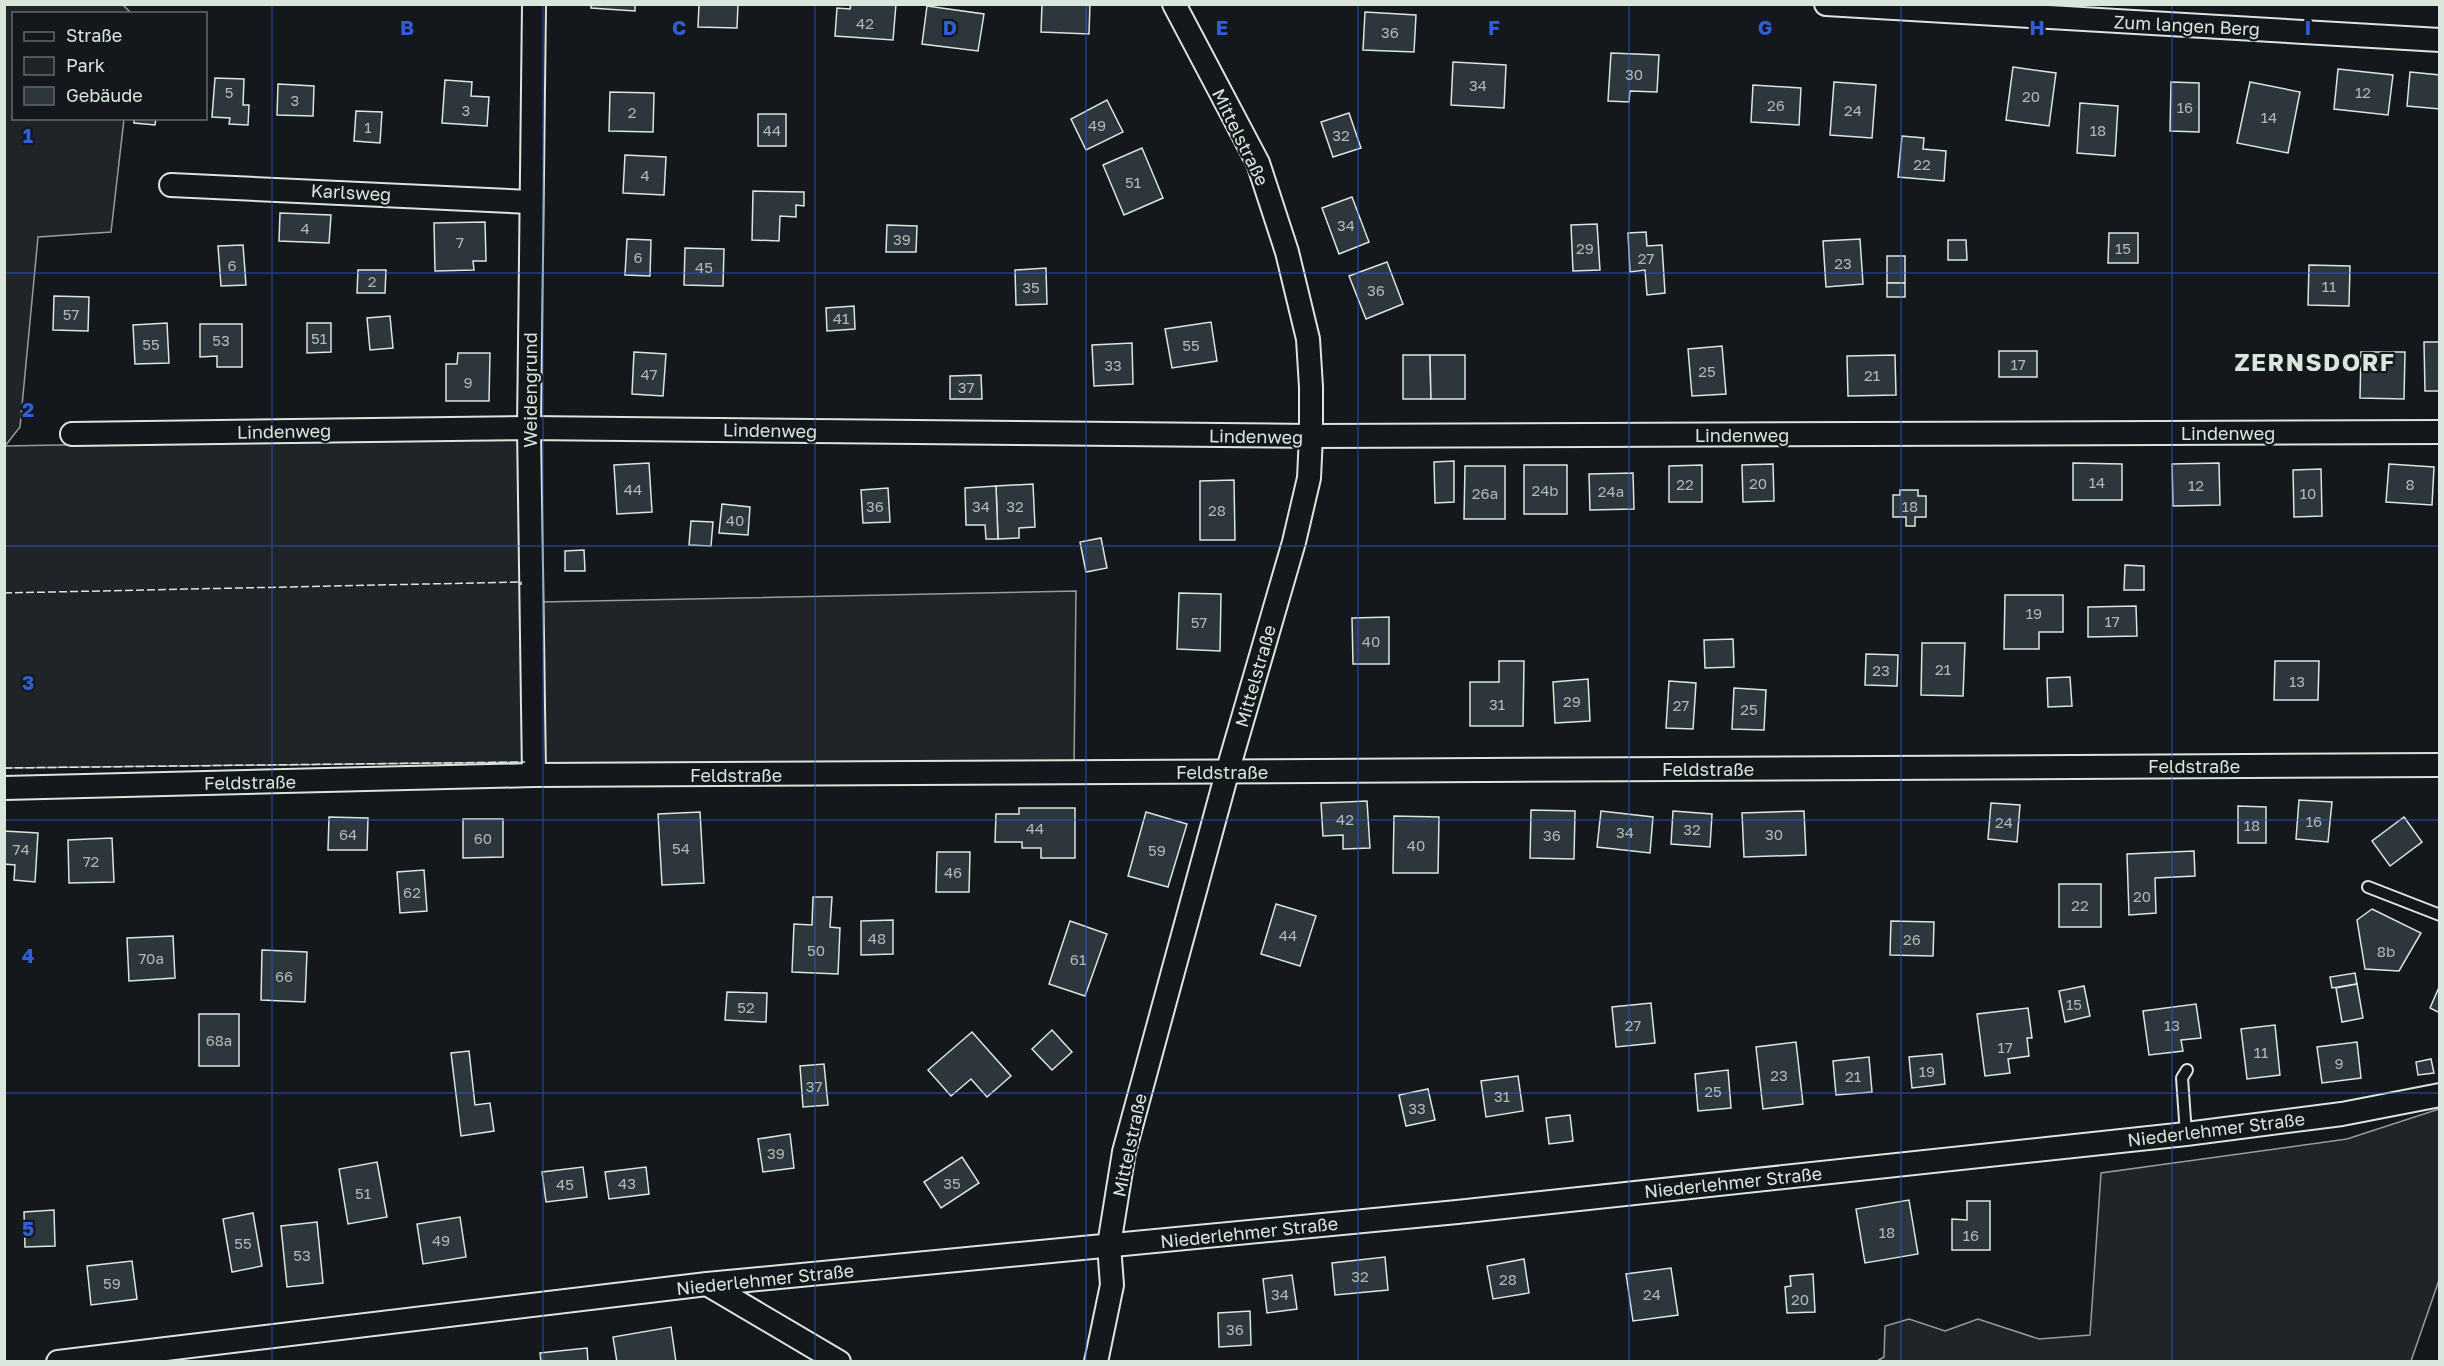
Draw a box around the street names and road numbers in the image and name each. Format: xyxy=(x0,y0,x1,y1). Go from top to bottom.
street label: Zum langen Berg xyxy=(2113,10,2261,40)
street label: Mittelstraße xyxy=(1208,85,1274,189)
street label: Karlsweg xyxy=(310,179,392,205)
street label: Weidengrund xyxy=(519,332,541,448)
street label: Lindenweg xyxy=(723,418,817,442)
street label: Lindenweg xyxy=(237,419,331,443)
street label: Lindenweg xyxy=(2181,422,2275,444)
street label: Lindenweg xyxy=(1209,424,1303,448)
street label: Lindenweg xyxy=(1695,424,1789,446)
street label: Mittelstraße xyxy=(1230,622,1280,730)
street label: Feldstraße xyxy=(2148,755,2240,777)
street label: Feldstraße xyxy=(1662,758,1754,780)
street label: Feldstraße xyxy=(1176,761,1268,783)
street label: Feldstraße xyxy=(690,764,782,786)
street label: Feldstraße xyxy=(204,770,296,794)
street label: Mittelstraße xyxy=(1107,1091,1151,1199)
street label: Niederlehmer Straße xyxy=(2126,1107,2306,1151)
street label: Niederlehmer Straße xyxy=(1643,1162,1823,1202)
street label: Niederlehmer Straße xyxy=(1159,1212,1339,1252)
street label: Niederlehmer Straße xyxy=(675,1259,855,1299)

